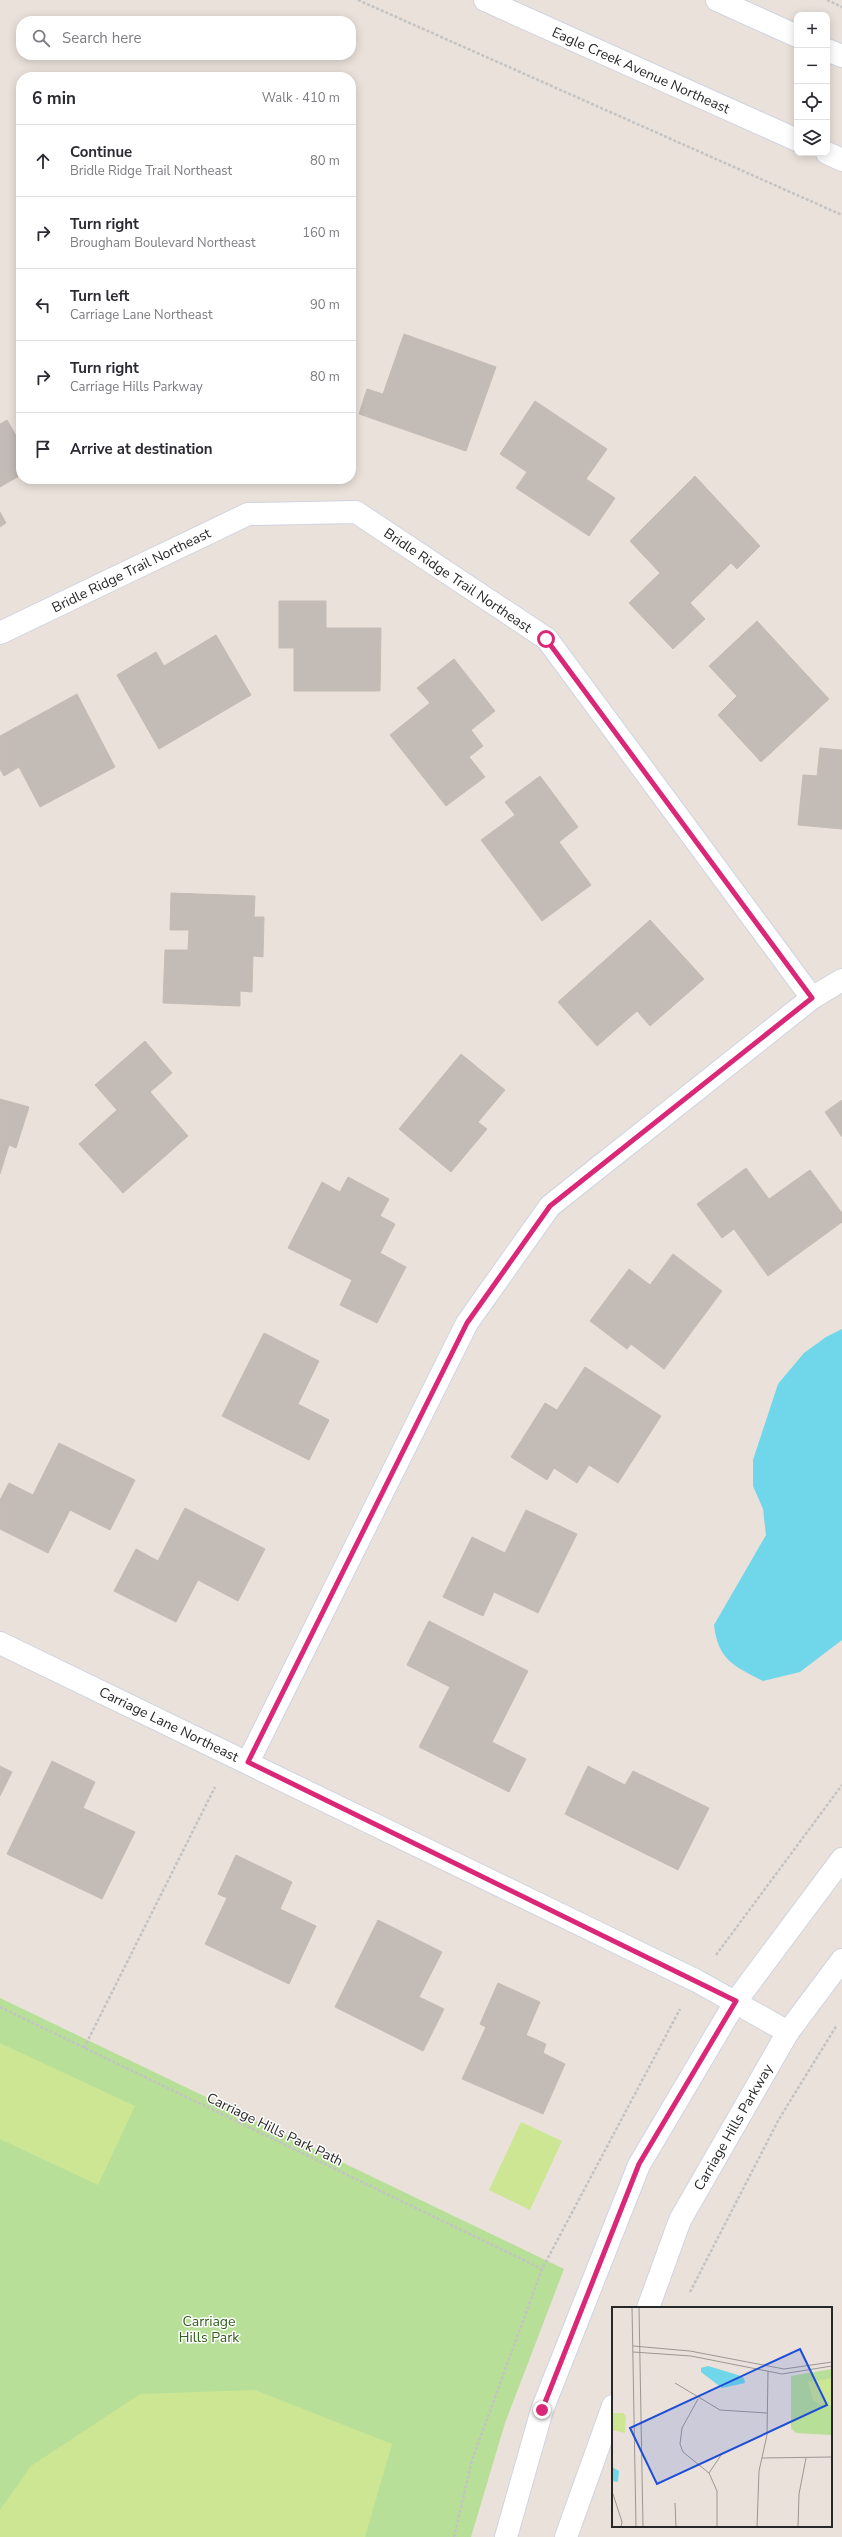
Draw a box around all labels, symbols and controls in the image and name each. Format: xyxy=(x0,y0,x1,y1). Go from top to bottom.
map controls xyxy=(794,12,830,156)
button: + xyxy=(794,12,830,48)
search box xyxy=(16,16,356,60)
street label: Eagle Creek Avenue Northeast xyxy=(549,23,733,118)
icon: search xyxy=(30,27,52,49)
text: Search here xyxy=(62,28,142,48)
button: − xyxy=(794,48,830,84)
button: locate xyxy=(794,84,830,120)
text: 6 min xyxy=(32,87,76,110)
text: Walk · 410 m xyxy=(262,89,340,107)
button: layers xyxy=(794,120,830,156)
text: Continue xyxy=(70,142,132,162)
icon: ahead xyxy=(32,150,54,172)
text: 80 m xyxy=(310,152,340,170)
text: Bridle Ridge Trail Northeast xyxy=(70,162,232,180)
text: Turn right xyxy=(70,214,139,234)
icon: right xyxy=(32,222,54,244)
text: 160 m xyxy=(302,224,340,242)
text: Brougham Boulevard Northeast xyxy=(70,234,255,252)
text: Turn left xyxy=(70,286,129,306)
icon: left xyxy=(32,294,54,316)
text: 90 m xyxy=(310,296,340,314)
text: Carriage Lane Northeast xyxy=(70,306,212,324)
text: Turn right xyxy=(70,358,139,378)
icon: right xyxy=(32,366,54,388)
text: 80 m xyxy=(310,368,340,386)
text: Carriage Hills Parkway xyxy=(70,378,203,396)
icon: arrive xyxy=(32,438,54,460)
text: Arrive at destination xyxy=(70,439,213,459)
street label: Bridle Ridge Trail Northeast xyxy=(49,524,214,617)
street label: Bridle Ridge Trail Northeast xyxy=(380,524,535,637)
route start xyxy=(537,630,555,648)
street label: Carriage Lane Northeast xyxy=(96,1682,242,1767)
street label: Carriage Hills Parkway xyxy=(689,2060,778,2194)
street label: Carriage Hills Park Path xyxy=(203,2088,346,2171)
inset map xyxy=(612,2307,832,2527)
park label: Carriage Hills Park xyxy=(179,2312,240,2347)
route end xyxy=(533,2401,551,2419)

